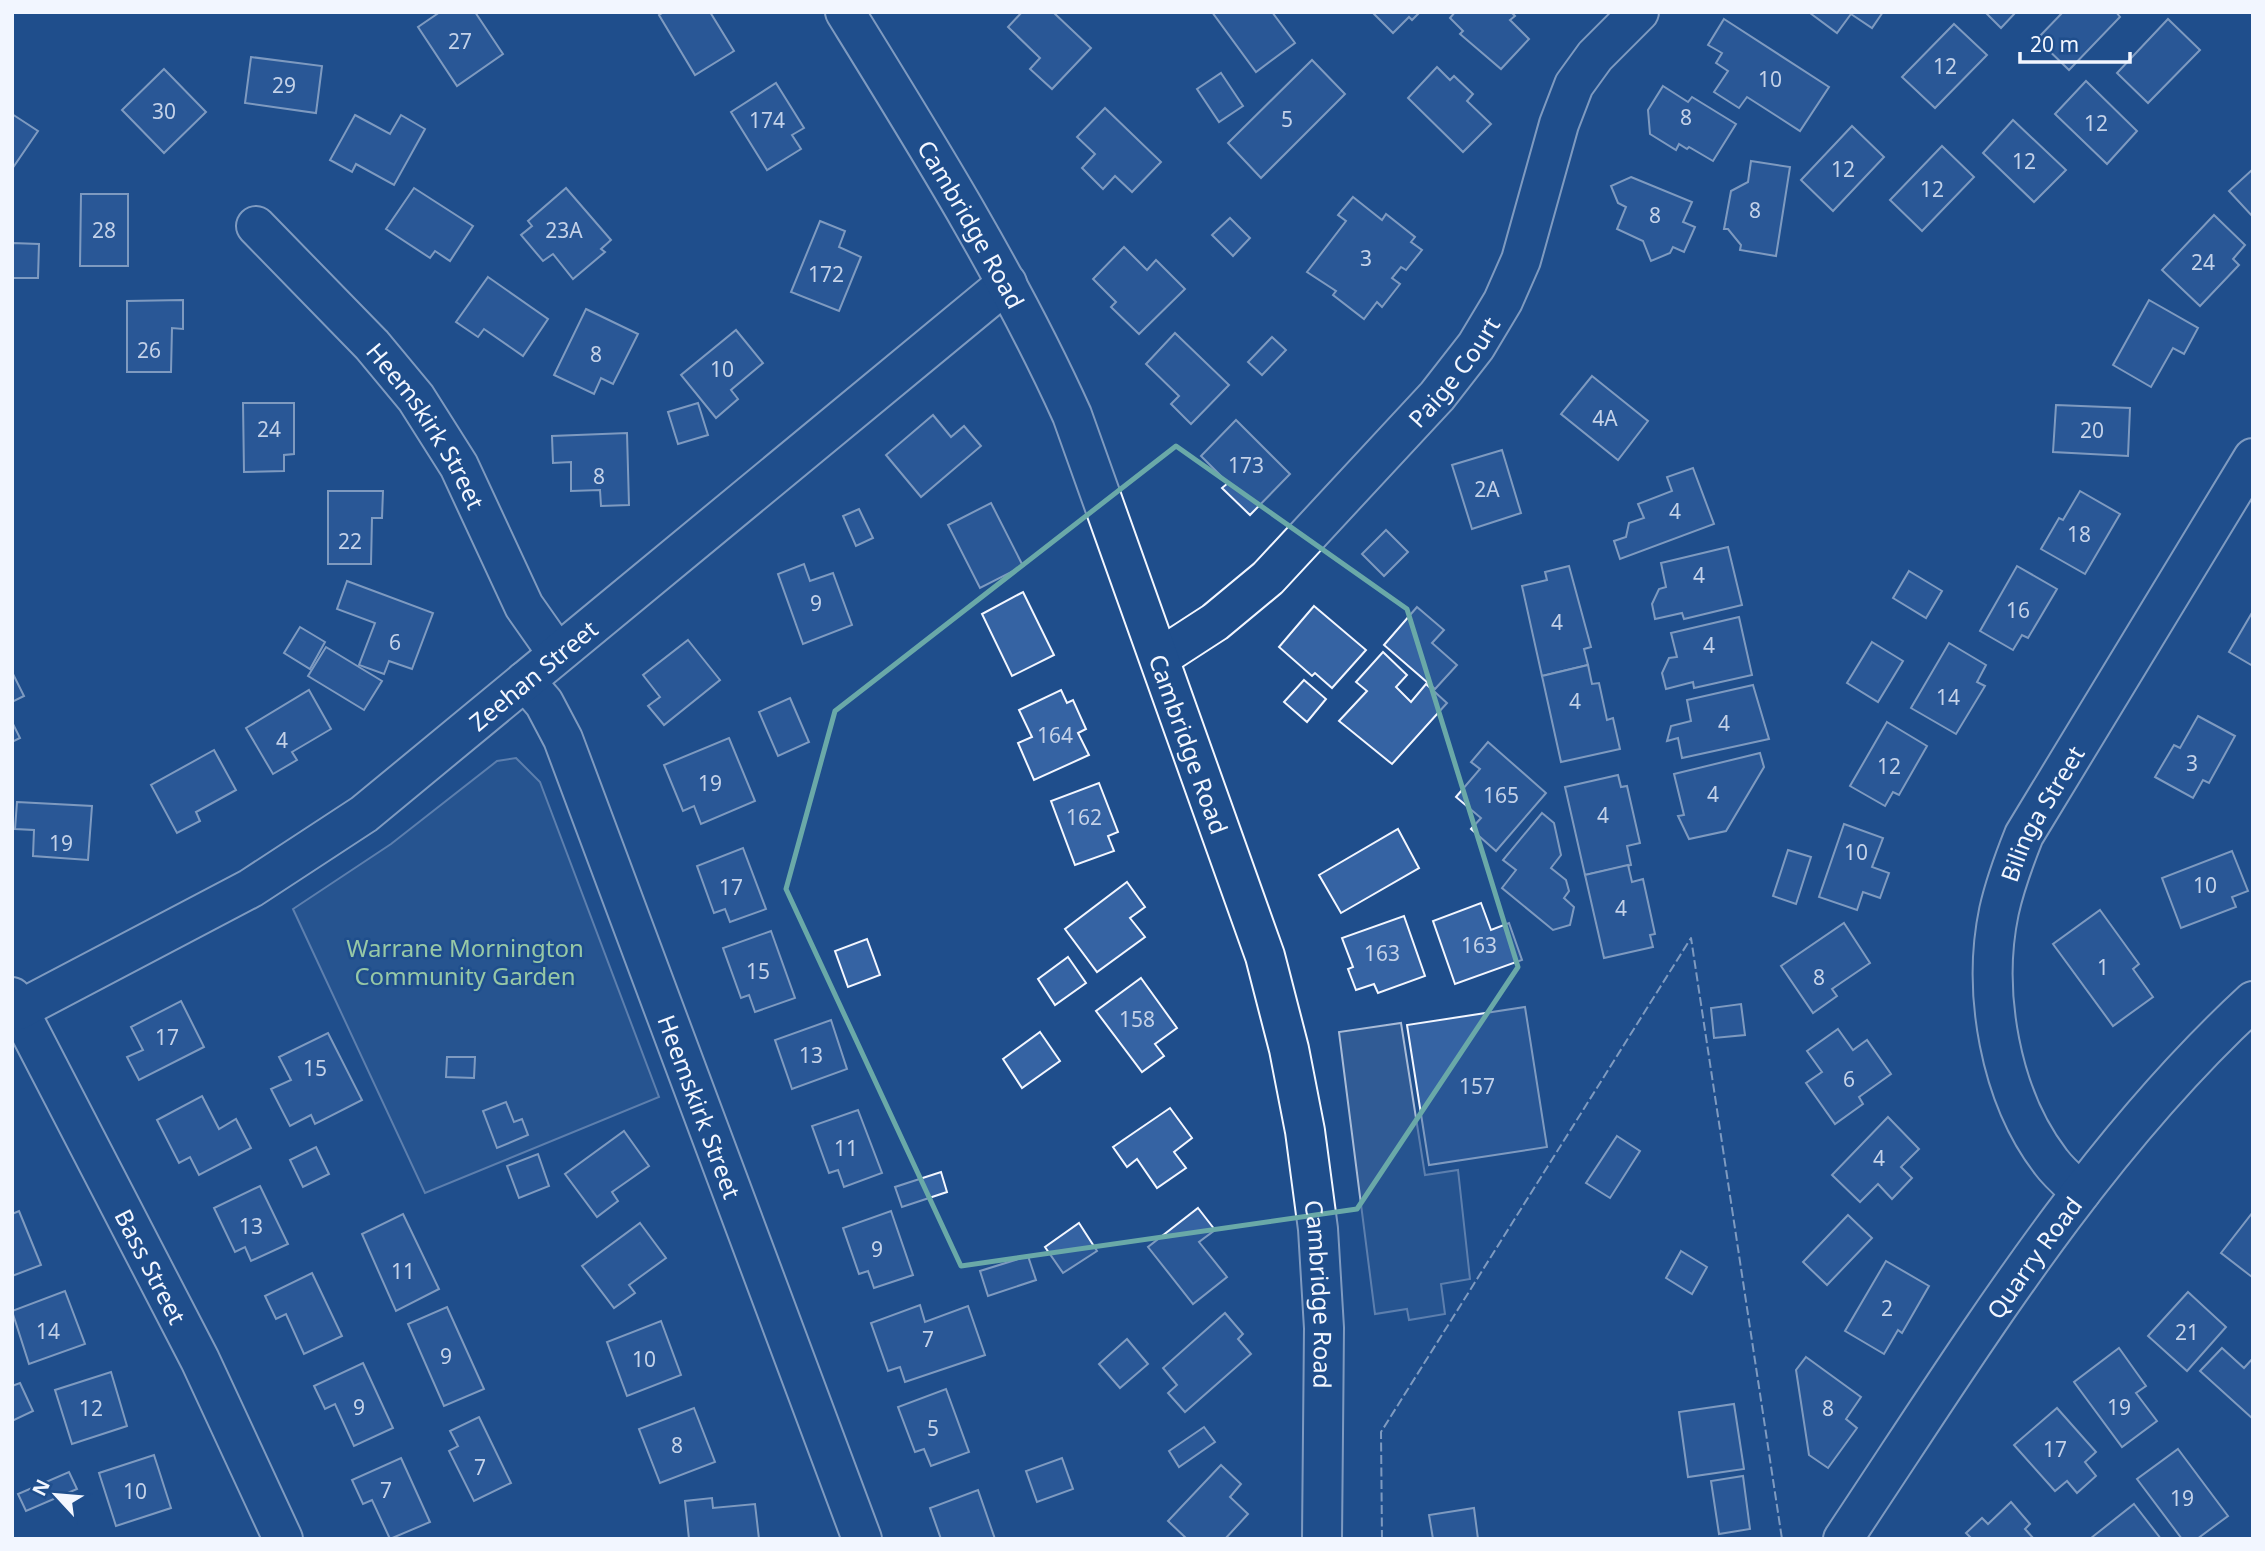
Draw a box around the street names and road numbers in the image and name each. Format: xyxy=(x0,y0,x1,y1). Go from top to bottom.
street label: Cambridge Road xyxy=(911,133,1033,314)
street label: Paige Court xyxy=(1400,310,1507,434)
street label: Heemskirk Street xyxy=(360,335,493,514)
street label: Zeehan Street xyxy=(462,612,604,737)
street label: Cambridge Road xyxy=(1142,649,1237,838)
street label: Bilinga Street xyxy=(1992,739,2091,886)
street label: Heemskirk Street xyxy=(651,1010,750,1203)
street label: Quarry Road xyxy=(1978,1189,2089,1325)
street label: Cambridge Road xyxy=(1298,1198,1341,1389)
street label: Bass Street xyxy=(108,1203,195,1330)

